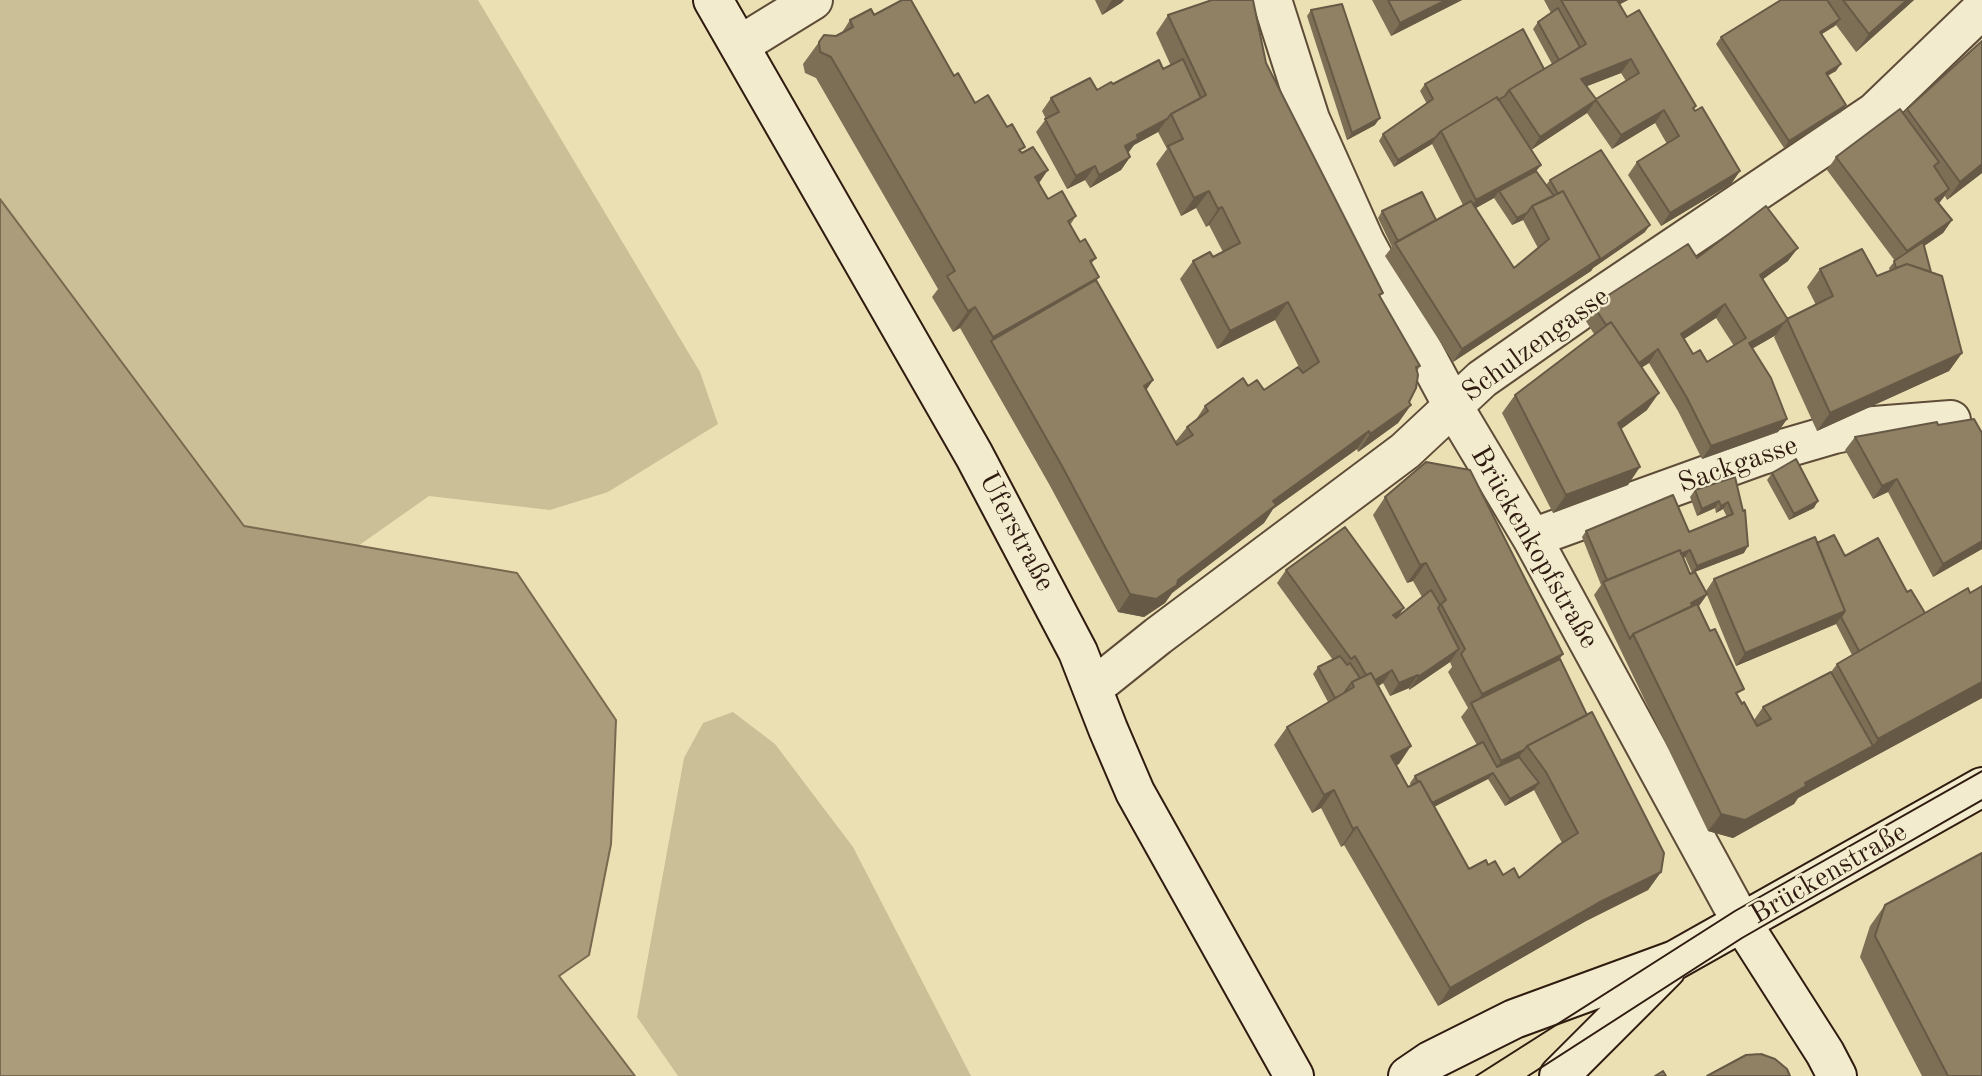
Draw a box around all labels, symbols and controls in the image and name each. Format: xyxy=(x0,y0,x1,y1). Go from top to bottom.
street label: Schulzengasse xyxy=(1456,280,1616,410)
street label: Sackgasse xyxy=(1674,429,1802,501)
street label: Brückenkopfstraße xyxy=(1463,441,1605,655)
street label: Uferstraße xyxy=(971,467,1061,597)
street label: Brückenstraße xyxy=(1745,816,1913,932)

